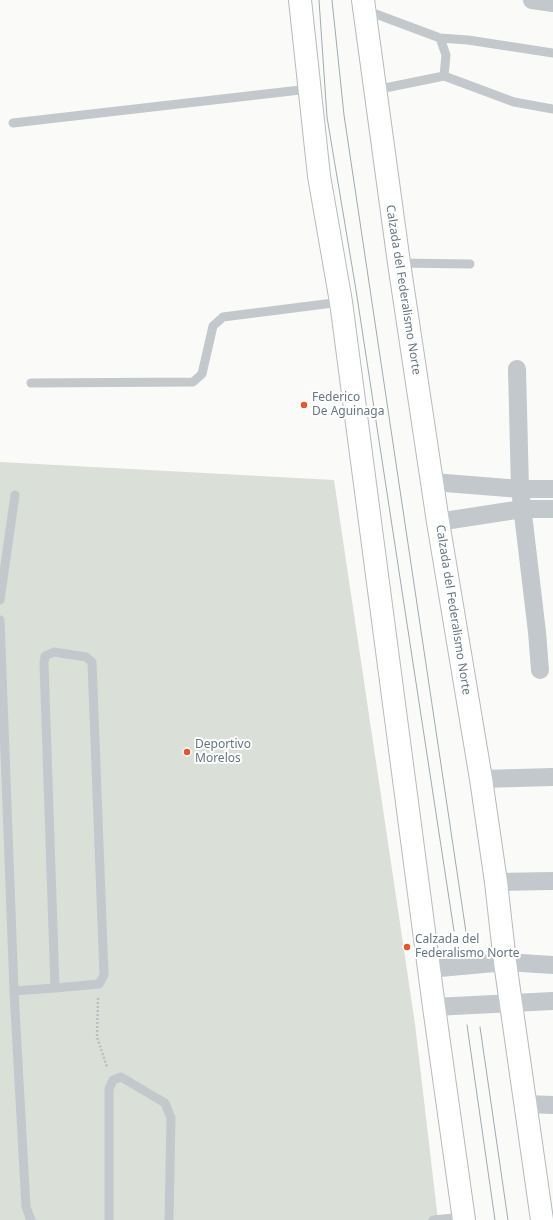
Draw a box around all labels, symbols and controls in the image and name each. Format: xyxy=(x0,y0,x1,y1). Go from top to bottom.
street label: Calzada del Federalismo Norte xyxy=(382,204,424,376)
place label: Federico De Aguinaga xyxy=(312,391,384,419)
marker: Federico De Aguinaga xyxy=(299,400,309,410)
street label: Calzada del Federalismo Norte xyxy=(432,524,474,696)
place label: Deportivo Morelos xyxy=(195,738,251,766)
marker: Deportivo Morelos xyxy=(182,747,192,757)
place label: Calzada del Federalismo Norte xyxy=(415,933,520,961)
marker: Calzada del Federalismo Norte xyxy=(402,942,412,952)

